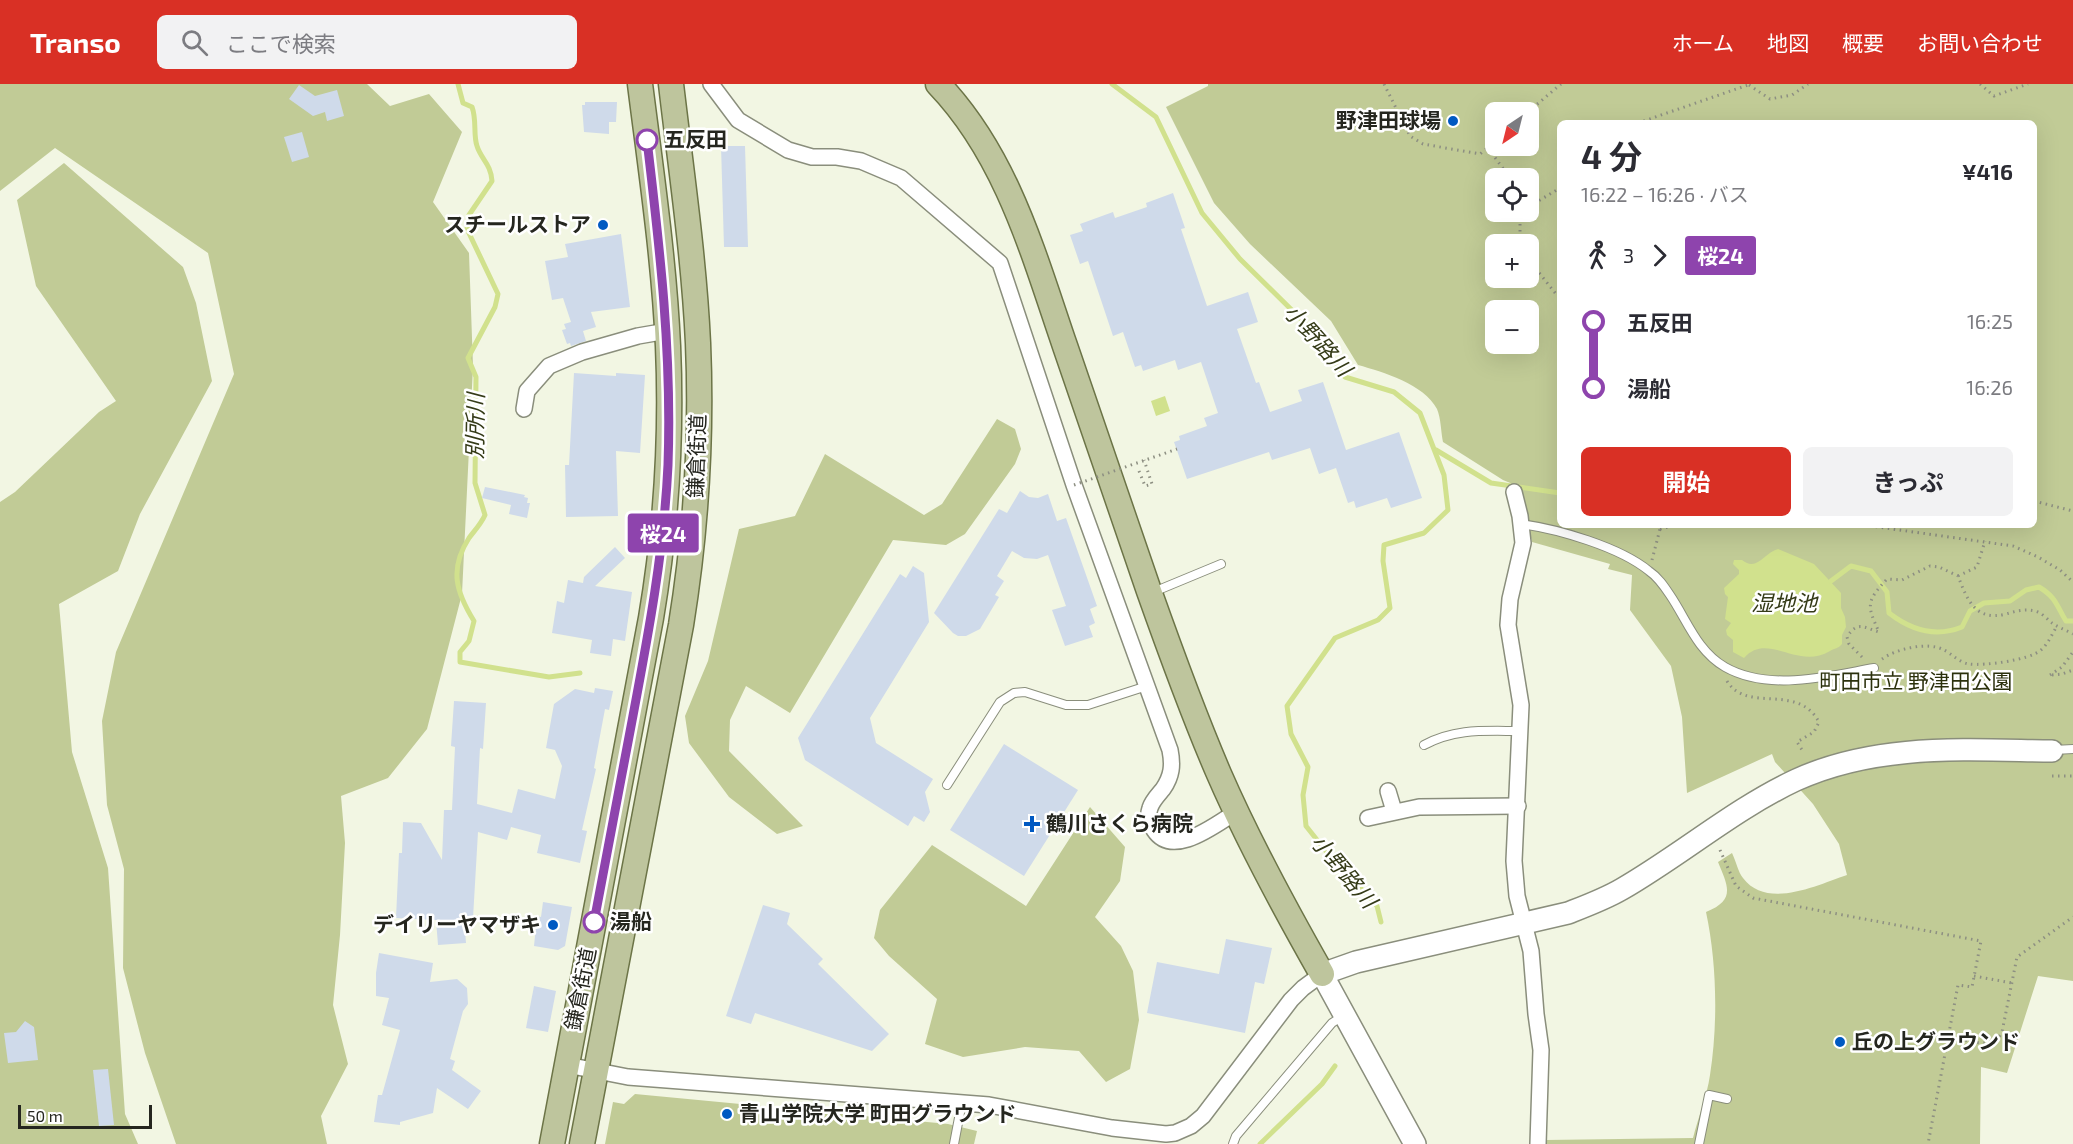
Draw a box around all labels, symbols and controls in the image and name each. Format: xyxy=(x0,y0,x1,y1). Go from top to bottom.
search box xyxy=(157,15,577,69)
text: Transo xyxy=(30,25,121,59)
icon: search xyxy=(178,26,211,59)
text: ここで検索 xyxy=(226,30,336,56)
text: ホーム xyxy=(1672,30,1734,55)
text: 地図 xyxy=(1767,30,1809,55)
text: 概要 xyxy=(1842,30,1884,55)
text: お問い合わせ xyxy=(1917,30,2043,55)
north arrow xyxy=(1485,102,1539,156)
map controls xyxy=(1485,102,1539,354)
place label: 野津田球場 xyxy=(1336,107,1441,132)
marker: 野津田球場 xyxy=(1446,114,1460,128)
place label: 五反田 xyxy=(664,126,727,151)
marker: 五反田 xyxy=(636,129,658,151)
text: 4 分 xyxy=(1581,136,1642,176)
text: ¥416 xyxy=(1962,158,2013,184)
button: locate xyxy=(1485,168,1539,222)
text: 16:22 – 16:26 · バス xyxy=(1581,182,1749,206)
place label: スチールストア xyxy=(444,211,591,236)
marker: スチールストア xyxy=(596,218,610,232)
button: + xyxy=(1485,234,1539,288)
icon: walk xyxy=(1581,239,1614,272)
icon: forward xyxy=(1643,239,1676,272)
text: 3 xyxy=(1623,243,1634,267)
text: 桜24 xyxy=(1697,243,1744,268)
water label: 小野路川 xyxy=(1280,298,1359,382)
button: − xyxy=(1485,300,1539,354)
text: 五反田 xyxy=(1627,309,1693,335)
text: 16:25 xyxy=(1967,309,2013,333)
text: 湯船 xyxy=(1627,375,1671,401)
text: 16:26 xyxy=(1966,375,2013,399)
water label: 別所川 xyxy=(460,391,488,459)
street label: 鎌倉街道 xyxy=(682,414,709,498)
button: 開始 xyxy=(1581,447,1791,516)
button: きっぷ xyxy=(1803,447,2013,516)
line badge: 桜24 xyxy=(628,514,698,552)
text: 桜24 xyxy=(640,521,686,546)
water label: 湿地池 xyxy=(1751,589,1819,615)
park label: 町田市立 野津田公園 xyxy=(1819,668,2013,693)
place label: 鶴川さくら病院 xyxy=(1046,810,1193,835)
marker: 鶴川さくら病院 xyxy=(1023,815,1041,833)
water label: 小野路川 xyxy=(1307,828,1384,914)
place label: 湯船 xyxy=(610,908,652,933)
place label: デイリーヤマザキ xyxy=(373,911,541,936)
marker: 湯船 xyxy=(583,911,605,933)
marker: デイリーヤマザキ xyxy=(546,918,560,932)
street label: 鎌倉街道 xyxy=(559,945,600,1032)
place label: 丘の上グラウンド xyxy=(1852,1028,2020,1053)
marker: 丘の上グラウンド xyxy=(1833,1035,1847,1049)
place label: 青山学院大学 町田グラウンド xyxy=(739,1100,1017,1125)
scale bar xyxy=(18,1102,152,1130)
text: 50 m xyxy=(27,1106,63,1125)
marker: 青山学院大学 町田グラウンド xyxy=(720,1107,734,1121)

